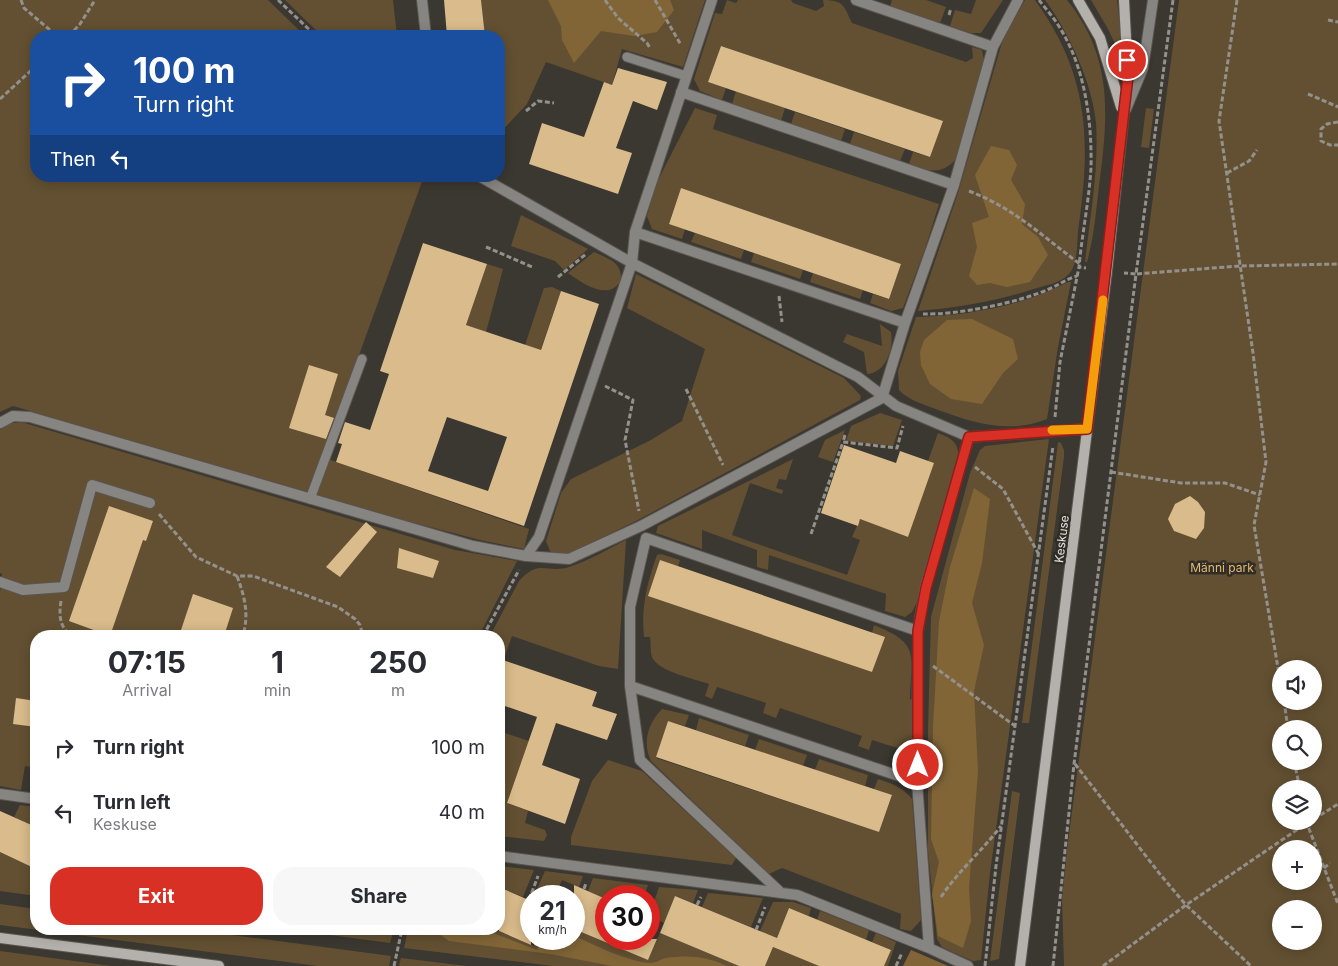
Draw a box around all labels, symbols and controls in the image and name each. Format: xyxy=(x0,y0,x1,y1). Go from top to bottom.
pin xyxy=(1106,39,1148,81)
icon: arrive xyxy=(1113,46,1141,74)
text: 100 m xyxy=(133,49,236,91)
icon: right xyxy=(50,50,115,115)
text: Turn right xyxy=(133,91,234,117)
icon: left xyxy=(106,145,134,173)
text: Then xyxy=(50,148,96,171)
street label: Keskuse xyxy=(1051,514,1072,564)
park label: Männi park xyxy=(1190,560,1254,575)
text: 07:15 xyxy=(108,644,186,680)
text: 1 xyxy=(271,644,284,680)
text: 250 xyxy=(369,644,427,680)
map controls xyxy=(1272,660,1322,950)
button: sound xyxy=(1272,660,1322,710)
text: Arrival xyxy=(122,680,172,700)
text: min xyxy=(264,680,291,700)
text: m xyxy=(391,680,405,700)
button: search xyxy=(1272,720,1322,770)
icon: right xyxy=(50,734,78,762)
text: Turn right xyxy=(93,736,184,759)
text: 100 m xyxy=(431,736,485,759)
position arrow xyxy=(891,738,943,790)
button: layers xyxy=(1272,780,1322,830)
text: Turn left xyxy=(93,791,171,814)
icon: left xyxy=(50,799,78,827)
text: 40 m xyxy=(439,801,485,824)
text: Keskuse xyxy=(93,814,157,834)
button: + xyxy=(1272,840,1322,890)
button: Exit xyxy=(50,867,263,925)
button: Share xyxy=(273,867,485,925)
speed limit sign: 30 xyxy=(595,885,660,950)
text: 21 xyxy=(539,896,566,926)
button: − xyxy=(1272,900,1322,950)
text: km/h xyxy=(538,922,567,937)

